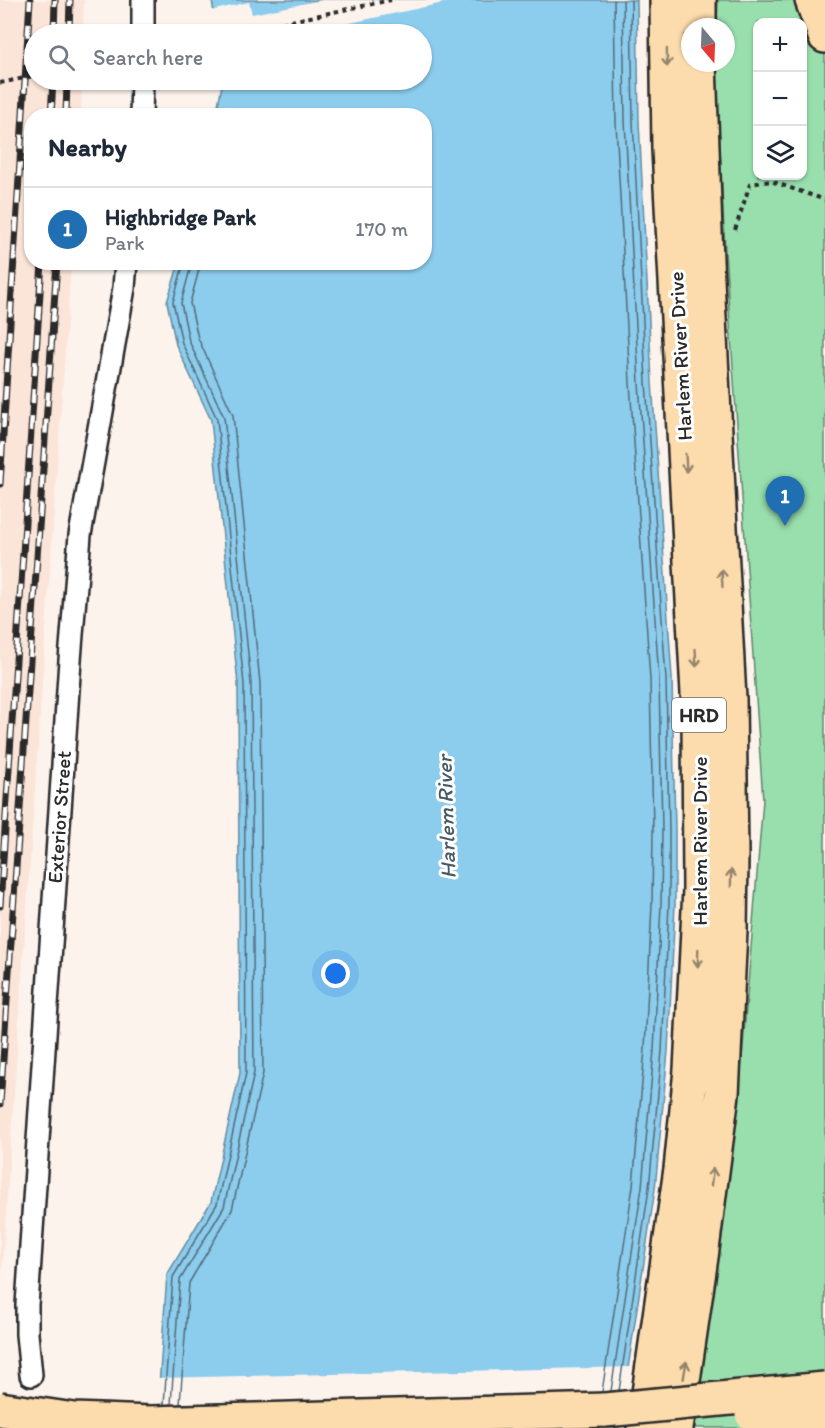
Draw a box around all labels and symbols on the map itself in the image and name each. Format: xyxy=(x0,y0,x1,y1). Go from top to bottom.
north arrow xyxy=(681,18,735,72)
one-way arrow xyxy=(661,48,673,68)
street label: Harlem River Drive xyxy=(663,271,697,441)
one-way arrow xyxy=(680,453,691,472)
pin: 1 xyxy=(766,476,804,526)
one-way arrow xyxy=(716,569,727,589)
one-way arrow xyxy=(691,647,702,667)
road number: HRD xyxy=(672,698,726,732)
street label: Exterior Street xyxy=(42,750,76,884)
water label: Harlem River xyxy=(430,752,462,879)
street label: Harlem River Drive xyxy=(687,756,712,926)
one-way arrow xyxy=(725,868,737,888)
one-way arrow xyxy=(692,947,703,967)
your location xyxy=(321,959,350,988)
one-way arrow xyxy=(706,1168,717,1188)
one-way arrow xyxy=(679,1361,690,1381)

